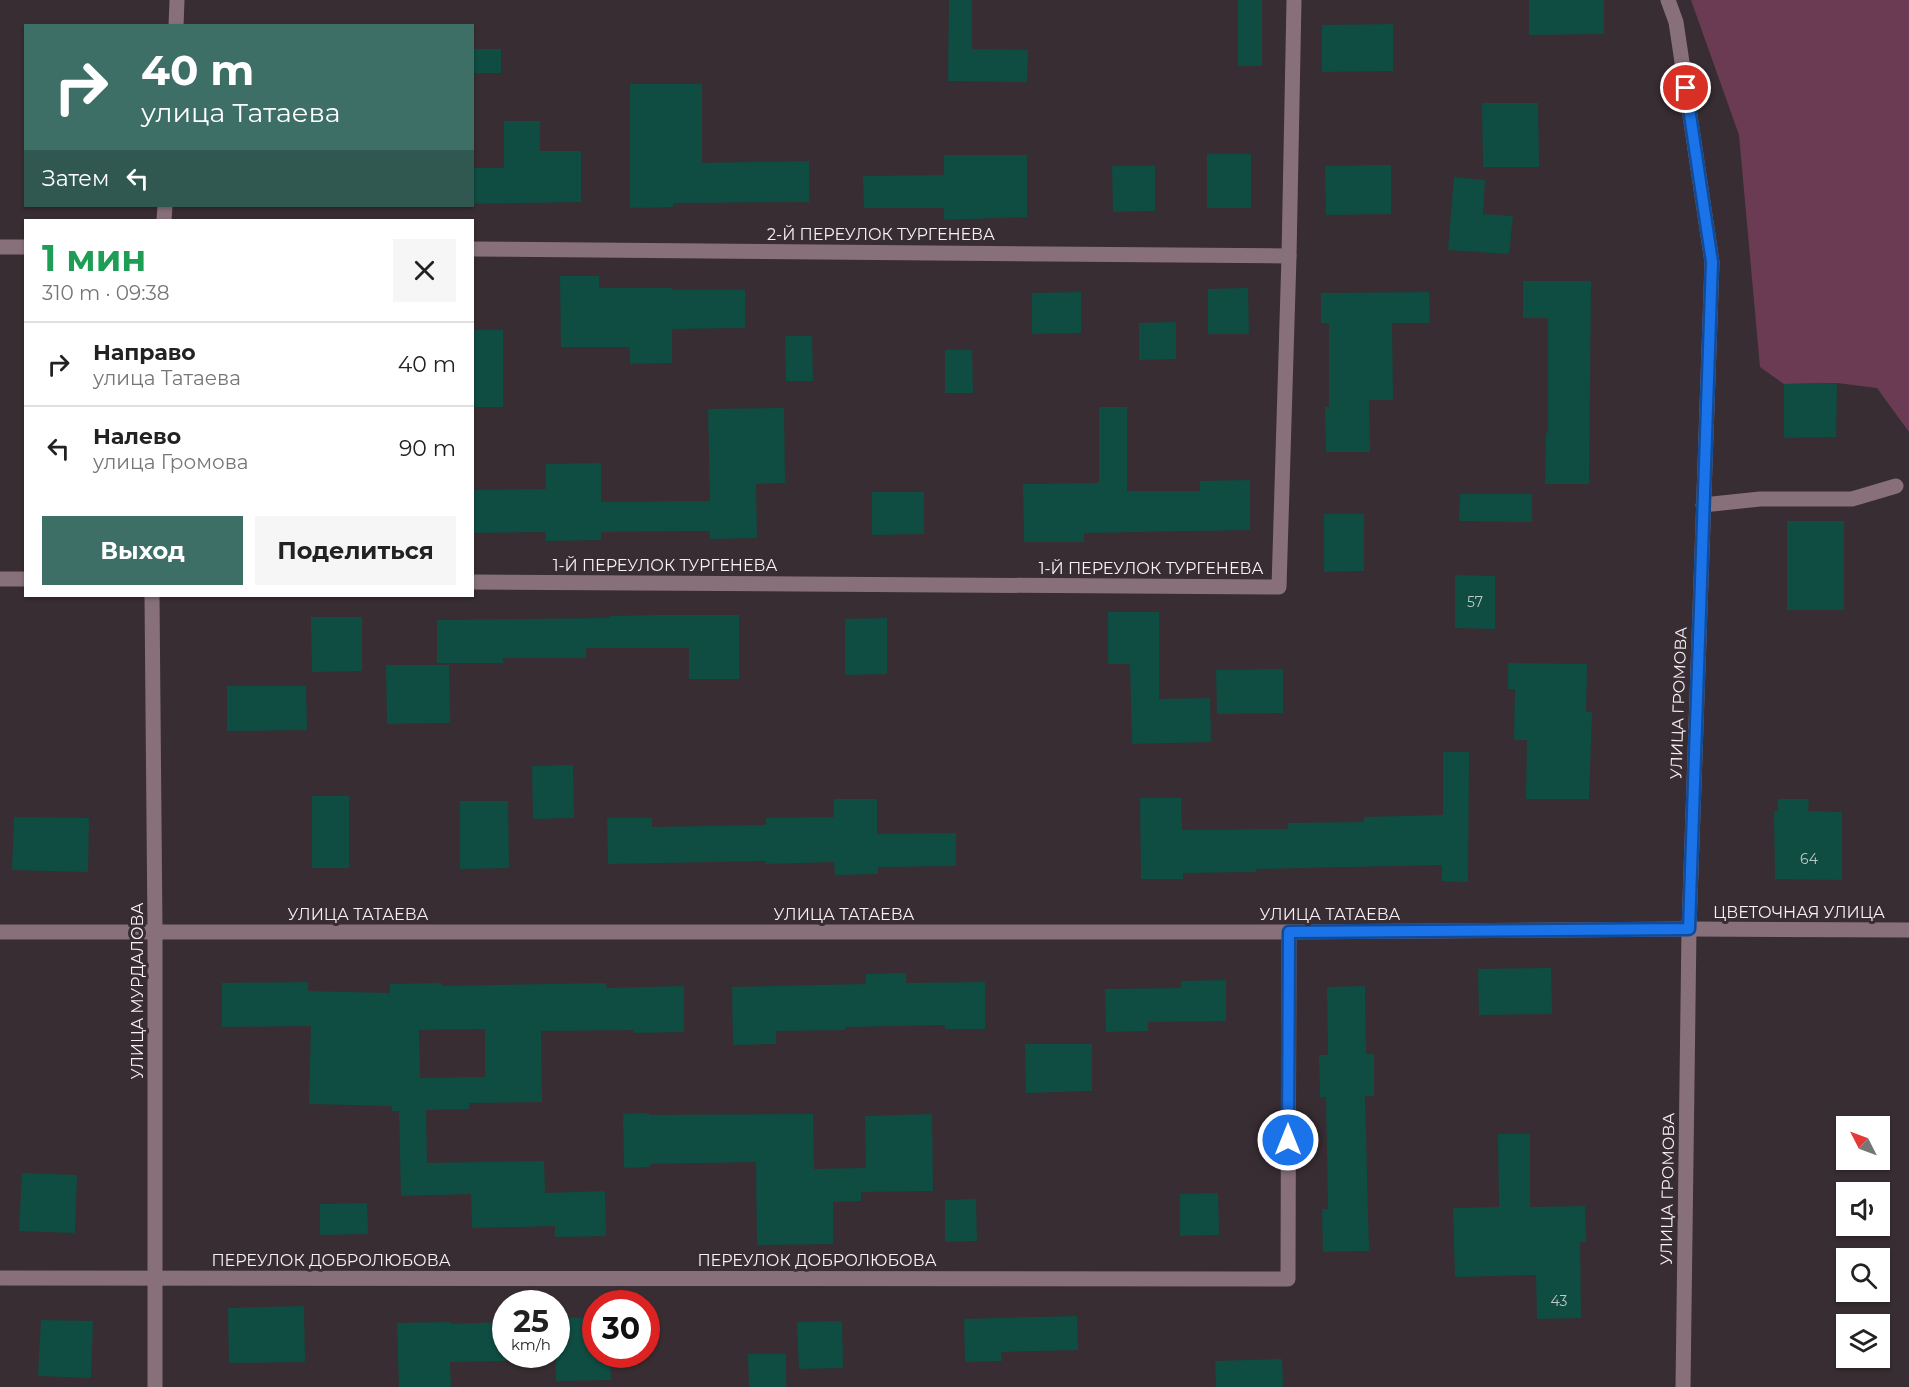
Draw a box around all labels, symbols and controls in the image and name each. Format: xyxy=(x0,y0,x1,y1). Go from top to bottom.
text: 40 m xyxy=(141,44,254,96)
icon: right xyxy=(42,48,120,126)
pin xyxy=(1660,62,1711,113)
icon: arrive xyxy=(1669,71,1702,104)
text: улица Татаева xyxy=(141,96,341,129)
icon: left xyxy=(121,162,154,195)
text: Затем xyxy=(42,165,109,192)
street label: 2-Й ПЕРЕУЛОК ТУРГЕНЕВА xyxy=(767,225,995,244)
text: 1 мин xyxy=(42,236,146,280)
button: close xyxy=(393,239,456,302)
text: 310 m · 09:38 xyxy=(42,281,169,305)
text: Направо xyxy=(93,339,196,366)
icon: right xyxy=(42,348,75,381)
text: 40 m xyxy=(398,351,456,378)
text: улица Татаева xyxy=(93,366,241,390)
text: Налево xyxy=(93,423,181,450)
icon: left xyxy=(42,432,75,465)
text: 90 m xyxy=(399,435,456,462)
text: улица Громова xyxy=(93,450,249,474)
button: Выход xyxy=(42,516,243,585)
button: Поделиться xyxy=(255,516,456,585)
street label: 1-Й ПЕРЕУЛОК ТУРГЕНЕВА xyxy=(553,556,777,575)
street label: 1-Й ПЕРЕУЛОК ТУРГЕНЕВА xyxy=(1039,559,1263,578)
house number: 57 xyxy=(1467,593,1483,611)
street label: УЛИЦА ГРОМОВА xyxy=(1666,626,1691,780)
house number: 64 xyxy=(1800,850,1819,868)
street label: УЛИЦА МУРДАЛОВА xyxy=(128,903,147,1079)
street label: ЦВЕТОЧНАЯ УЛИЦА xyxy=(1713,903,1885,922)
street label: УЛИЦА ТАТАЕВА xyxy=(288,905,429,924)
street label: УЛИЦА ТАТАЕВА xyxy=(774,905,915,924)
street label: УЛИЦА ТАТАЕВА xyxy=(1260,905,1401,924)
position arrow xyxy=(1256,1108,1320,1172)
street label: УЛИЦА ГРОМОВА xyxy=(1657,1112,1678,1265)
north arrow xyxy=(1836,1116,1890,1170)
map controls xyxy=(1836,1116,1890,1368)
button: sound xyxy=(1836,1182,1890,1236)
button: search xyxy=(1836,1248,1890,1302)
street label: ПЕРЕУЛОК ДОБРОЛЮБОВА xyxy=(211,1251,451,1270)
street label: ПЕРЕУЛОК ДОБРОЛЮБОВА xyxy=(697,1251,937,1270)
speed limit sign: 30 xyxy=(582,1290,660,1368)
house number: 43 xyxy=(1551,1292,1568,1310)
text: 25 xyxy=(513,1303,549,1340)
button: layers xyxy=(1836,1314,1890,1368)
text: km/h xyxy=(511,1335,551,1354)

